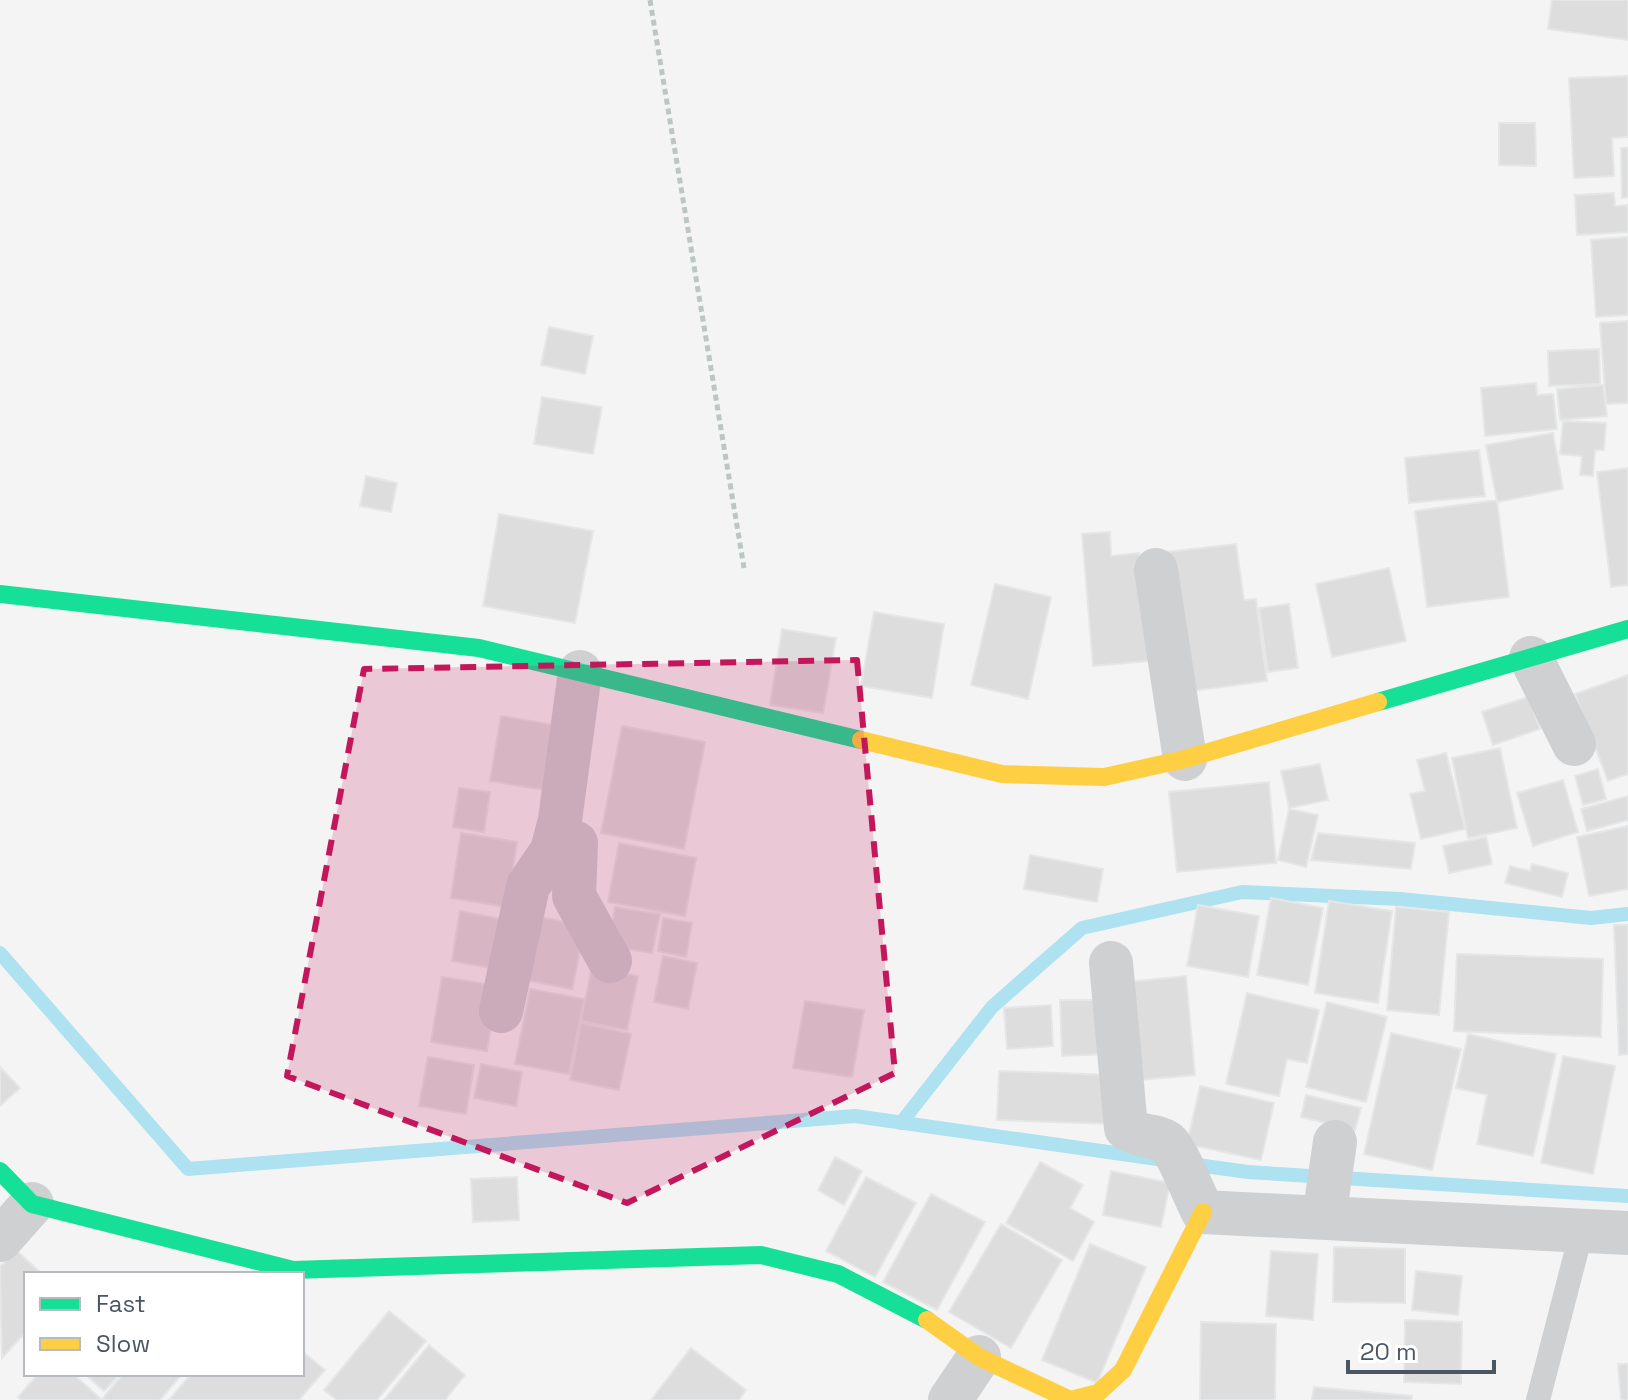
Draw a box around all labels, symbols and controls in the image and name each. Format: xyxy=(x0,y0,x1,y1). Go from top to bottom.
legend xyxy=(24,1272,304,1376)
text: Fast xyxy=(96,1288,146,1319)
scale bar xyxy=(1348,1324,1494,1374)
text: Slow xyxy=(96,1328,150,1359)
text: 20 m xyxy=(1360,1336,1417,1367)

